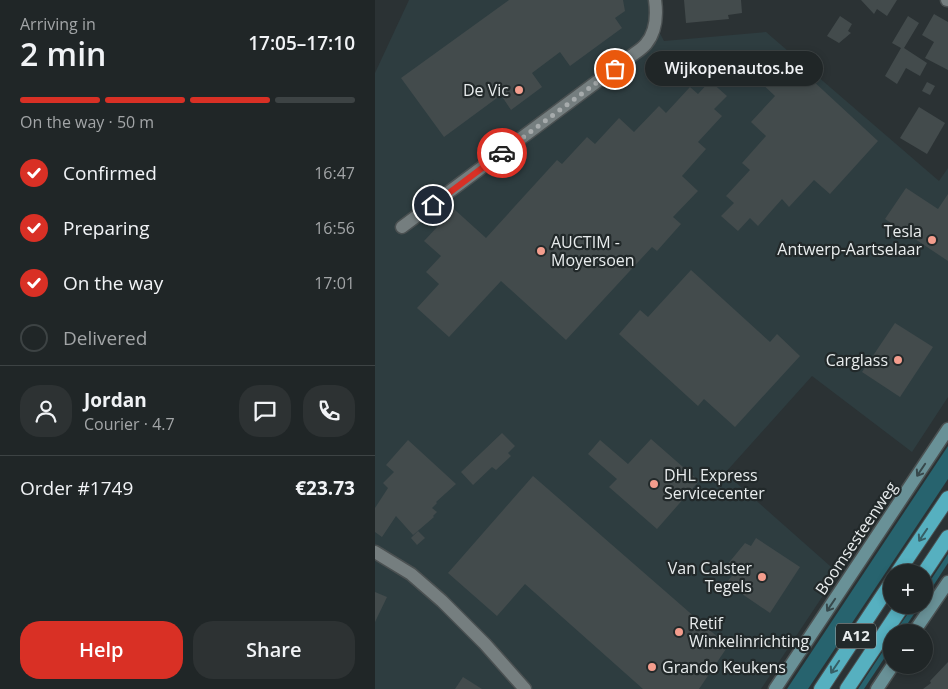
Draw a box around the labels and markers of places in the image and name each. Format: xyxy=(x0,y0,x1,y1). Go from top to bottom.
pin xyxy=(594,48,636,90)
callout: Wijkopenautos.be xyxy=(645,52,823,86)
place label: De Vic xyxy=(463,79,509,101)
marker: De Vic xyxy=(513,84,525,96)
pin xyxy=(412,184,454,226)
place label: Tesla Antwerp-Aartselaar xyxy=(777,220,922,260)
place label: AUCTIM - Moyersoen xyxy=(551,231,635,271)
marker: Tesla Antwerp-Aartselaar xyxy=(926,234,938,246)
marker: AUCTIM - Moyersoen xyxy=(535,245,547,257)
place label: Carglass xyxy=(826,349,888,371)
marker: Carglass xyxy=(892,354,904,366)
place label: DHL Express Servicecenter xyxy=(664,464,765,504)
marker: DHL Express Servicecenter xyxy=(648,478,660,490)
place label: Van Calster Tegels xyxy=(668,557,752,597)
marker: Van Calster Tegels xyxy=(756,571,768,583)
place label: Retif Winkelinrichting xyxy=(689,612,810,652)
marker: Retif Winkelinrichting xyxy=(673,626,685,638)
place label: Grando Keukens xyxy=(662,656,786,678)
marker: Grando Keukens xyxy=(646,661,658,673)

